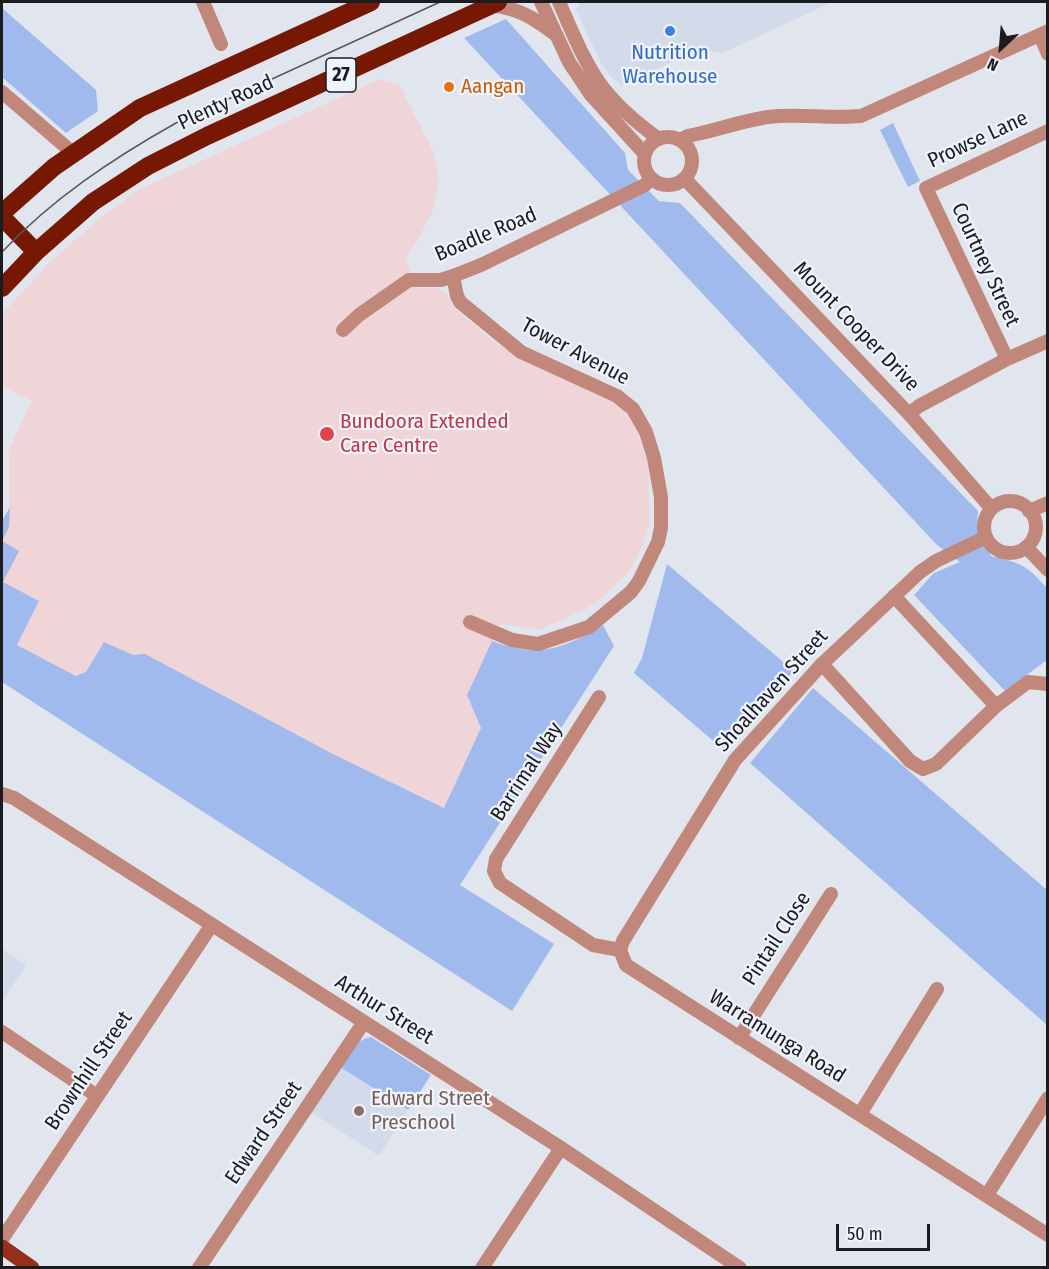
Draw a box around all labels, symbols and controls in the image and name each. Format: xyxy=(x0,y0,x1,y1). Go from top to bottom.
north arrow xyxy=(971,18,1031,78)
marker: Nutrition Warehouse xyxy=(663,24,677,38)
place label: Nutrition Warehouse xyxy=(623,40,717,90)
text: N xyxy=(984,54,1001,75)
road number: 27 xyxy=(326,58,356,92)
street label: Plenty Road xyxy=(174,70,278,136)
place label: Aangan xyxy=(461,74,524,100)
marker: Aangan xyxy=(442,80,456,94)
street label: Prowse Lane xyxy=(924,106,1032,174)
street label: Courtney Street xyxy=(945,199,1025,331)
street label: Boadle Road xyxy=(431,202,541,268)
street label: Mount Cooper Drive xyxy=(788,257,924,397)
street label: Tower Avenue xyxy=(516,313,634,391)
place label: Bundoora Extended Care Centre xyxy=(340,409,509,459)
marker: Bundoora Extended Care Centre xyxy=(318,425,336,443)
street label: Shoalhaven Street xyxy=(710,624,834,758)
street label: Barrimal Way xyxy=(486,718,568,826)
street label: Pintail Close xyxy=(737,888,817,990)
street label: Arthur Street xyxy=(330,970,438,1050)
street label: Warramunga Road xyxy=(704,985,850,1089)
street label: Brownhill Street xyxy=(40,1007,138,1135)
street label: Edward Street xyxy=(220,1077,308,1189)
place label: Edward Street Preschool xyxy=(371,1086,490,1136)
marker: Edward Street Preschool xyxy=(352,1104,366,1118)
scale bar xyxy=(839,1212,934,1250)
text: 50 m xyxy=(847,1223,883,1245)

